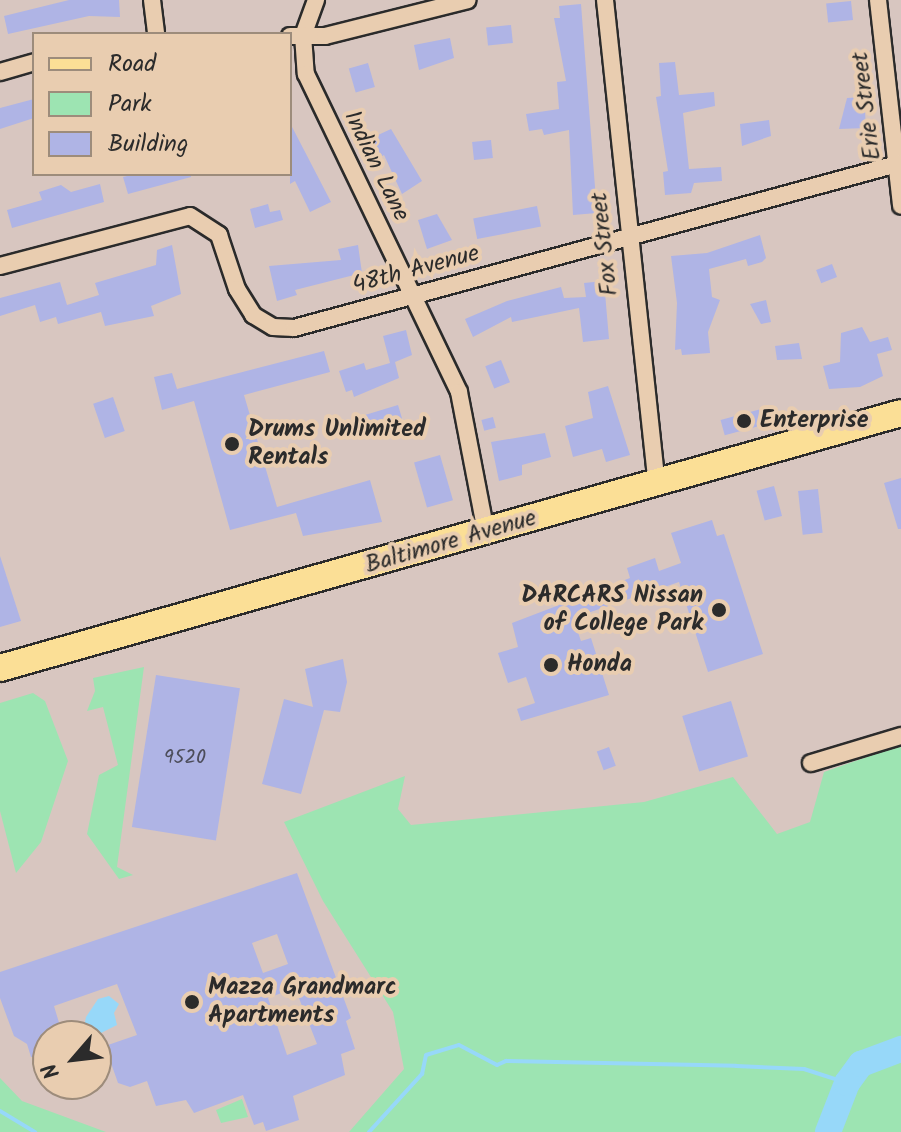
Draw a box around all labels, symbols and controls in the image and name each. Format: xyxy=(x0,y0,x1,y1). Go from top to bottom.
legend xyxy=(32,32,292,176)
text: Road xyxy=(108,45,156,84)
street label: Erie Street xyxy=(846,50,888,162)
text: Park xyxy=(108,85,152,124)
street label: Indian Lane xyxy=(337,106,415,226)
text: Building xyxy=(108,125,188,164)
street label: Fox Street xyxy=(585,191,625,297)
street label: 48th Avenue xyxy=(349,239,483,301)
place label: Enterprise xyxy=(760,407,869,435)
marker: Enterprise xyxy=(735,412,753,430)
place label: Drums Unlimited Rentals xyxy=(248,416,426,472)
marker: Drums Unlimited Rentals xyxy=(223,435,241,453)
street label: Baltimore Avenue xyxy=(362,504,540,580)
place label: DARCARS Nissan of College Park xyxy=(521,582,703,638)
marker: DARCARS Nissan of College Park xyxy=(710,601,728,619)
place label: Honda xyxy=(567,651,632,679)
marker: Honda xyxy=(542,656,560,674)
house number: 9520 xyxy=(164,746,206,770)
place label: Mazza Grandmarc Apartments xyxy=(208,974,397,1030)
marker: Mazza Grandmarc Apartments xyxy=(183,993,201,1011)
north arrow xyxy=(32,1020,112,1100)
text: N xyxy=(33,1056,71,1085)

